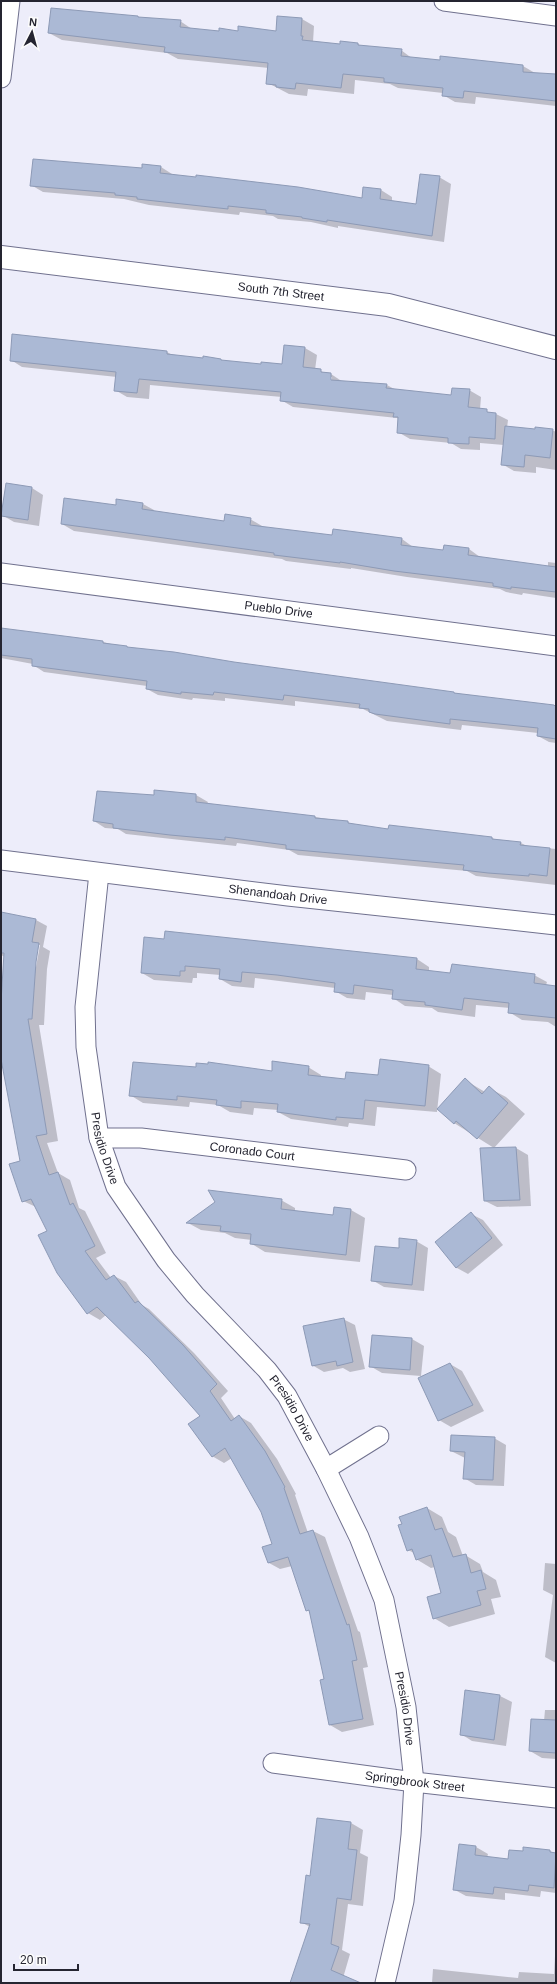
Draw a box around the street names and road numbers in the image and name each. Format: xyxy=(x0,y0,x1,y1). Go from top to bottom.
street label: South 7th Street xyxy=(237,279,325,304)
street label: Pueblo Drive xyxy=(244,598,314,621)
street label: Shenandoah Drive xyxy=(228,882,328,907)
street label: Presidio Drive xyxy=(88,1111,122,1187)
street label: Coronado Court xyxy=(209,1139,296,1164)
street label: Presidio Drive xyxy=(266,1372,317,1444)
street label: Presidio Drive xyxy=(392,1670,417,1747)
street label: Springbrook Street xyxy=(364,1768,466,1795)

